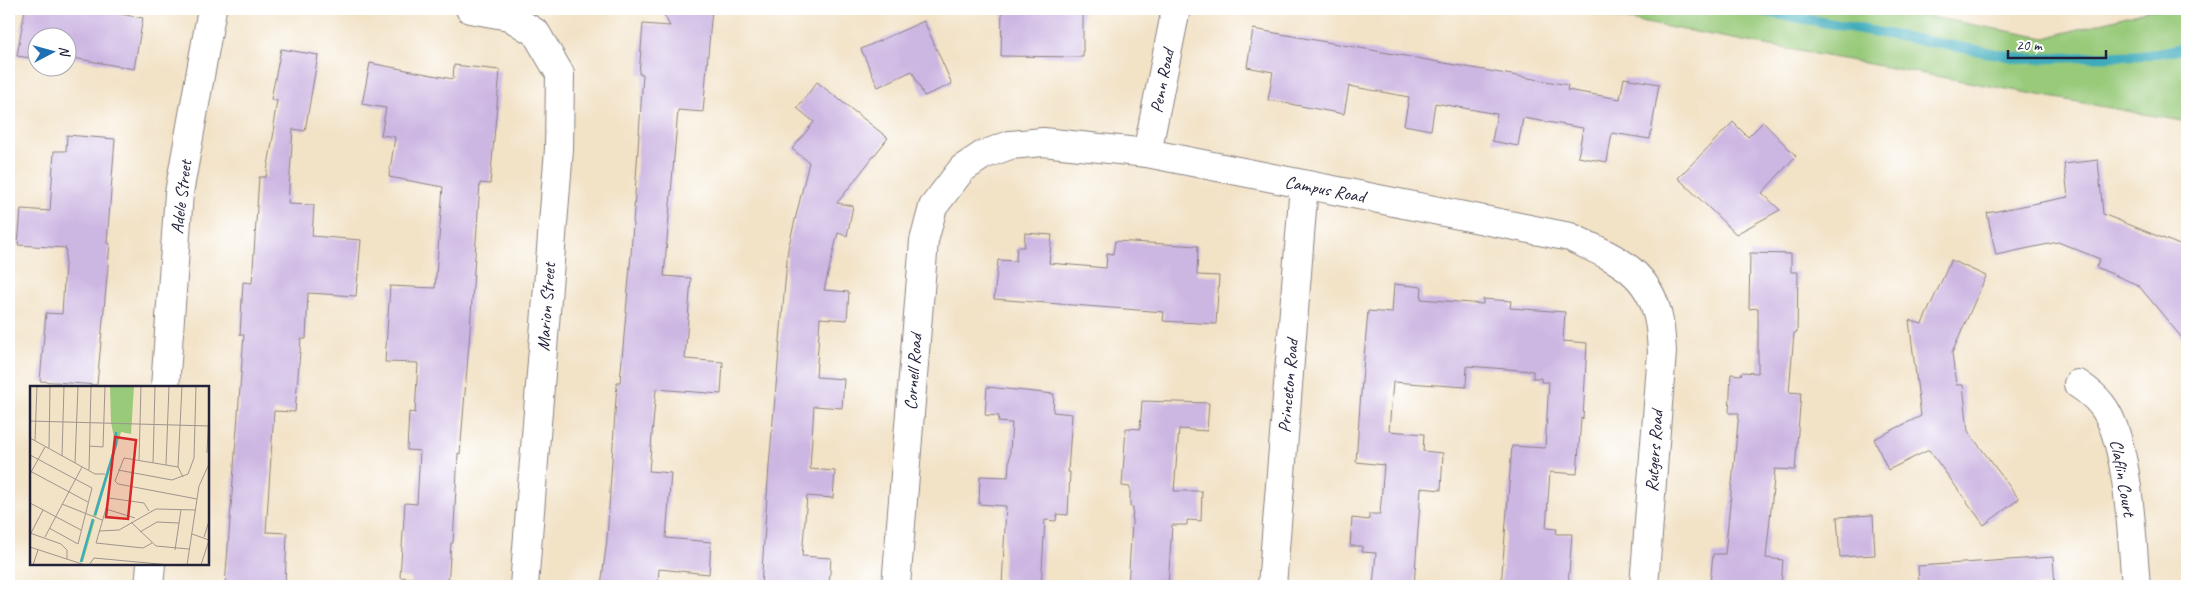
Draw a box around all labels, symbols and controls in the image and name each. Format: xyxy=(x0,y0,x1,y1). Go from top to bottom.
north arrow xyxy=(28,28,78,78)
scale bar xyxy=(2008,28,2106,60)
text: 20 m xyxy=(2016,36,2043,55)
text: N xyxy=(56,45,74,58)
street label: Penn Road xyxy=(1145,45,1179,115)
street label: Adele Street xyxy=(166,157,197,235)
street label: Campus Road xyxy=(1283,170,1370,208)
street label: Marion Street xyxy=(532,260,560,352)
street label: Cornell Road xyxy=(899,330,927,411)
street label: Princeton Road xyxy=(1273,335,1303,434)
inset map xyxy=(30,386,209,565)
street label: Rutgers Road xyxy=(1640,407,1668,493)
street label: Claflin Court xyxy=(2105,438,2141,520)

